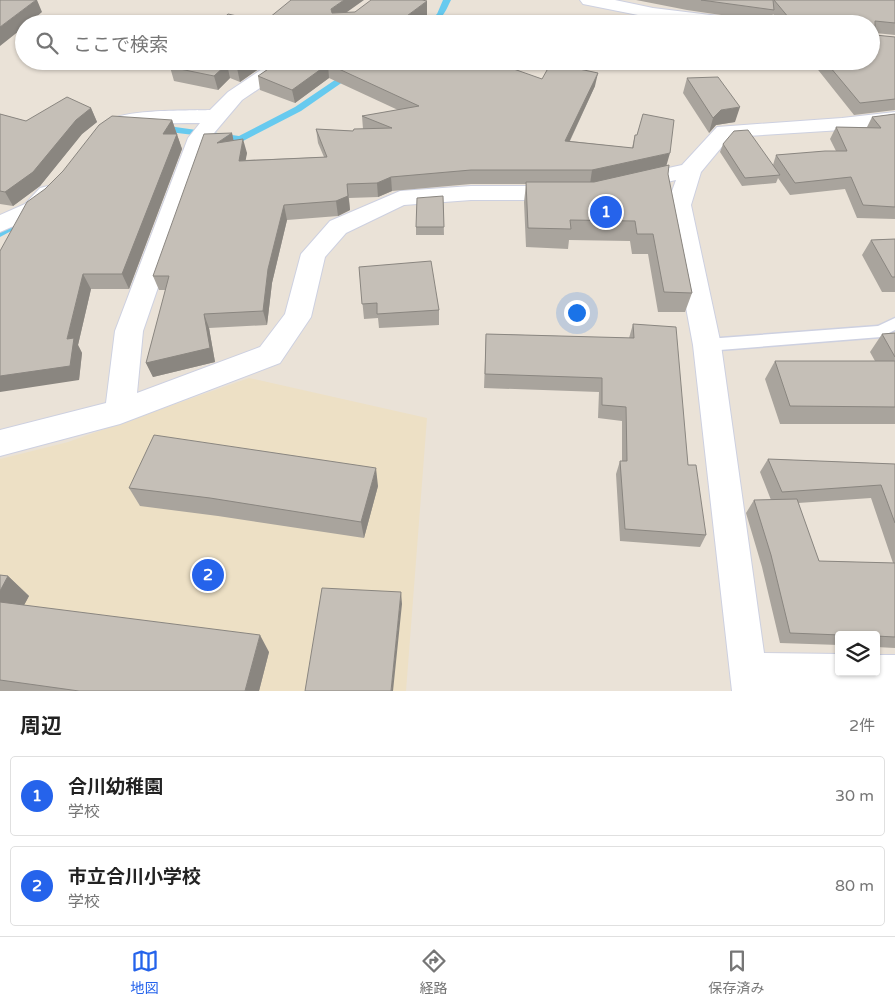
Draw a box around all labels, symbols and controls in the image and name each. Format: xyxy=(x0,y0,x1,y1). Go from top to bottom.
search box xyxy=(15,15,880,70)
icon: search xyxy=(33,29,61,57)
text: ここで検索 xyxy=(73,34,168,56)
pin: 1 xyxy=(590,193,622,231)
your location xyxy=(564,300,590,326)
pin: 2 xyxy=(192,556,224,594)
map controls xyxy=(835,631,880,676)
button: layers xyxy=(835,631,880,676)
text: 周辺 xyxy=(20,714,62,739)
text: 2件 xyxy=(849,716,875,736)
text: 合川幼稚園 xyxy=(68,776,163,798)
text: 1 xyxy=(32,786,42,806)
text: 30 m xyxy=(835,786,874,806)
text: 学校 xyxy=(68,802,100,822)
text: 市立合川小学校 xyxy=(68,866,201,888)
text: 2 xyxy=(32,876,42,896)
text: 80 m xyxy=(835,876,874,896)
text: 学校 xyxy=(68,892,100,912)
tab: 地図 xyxy=(131,947,159,997)
tab: 経路 xyxy=(420,947,448,997)
tab: 保存済み xyxy=(709,947,765,997)

